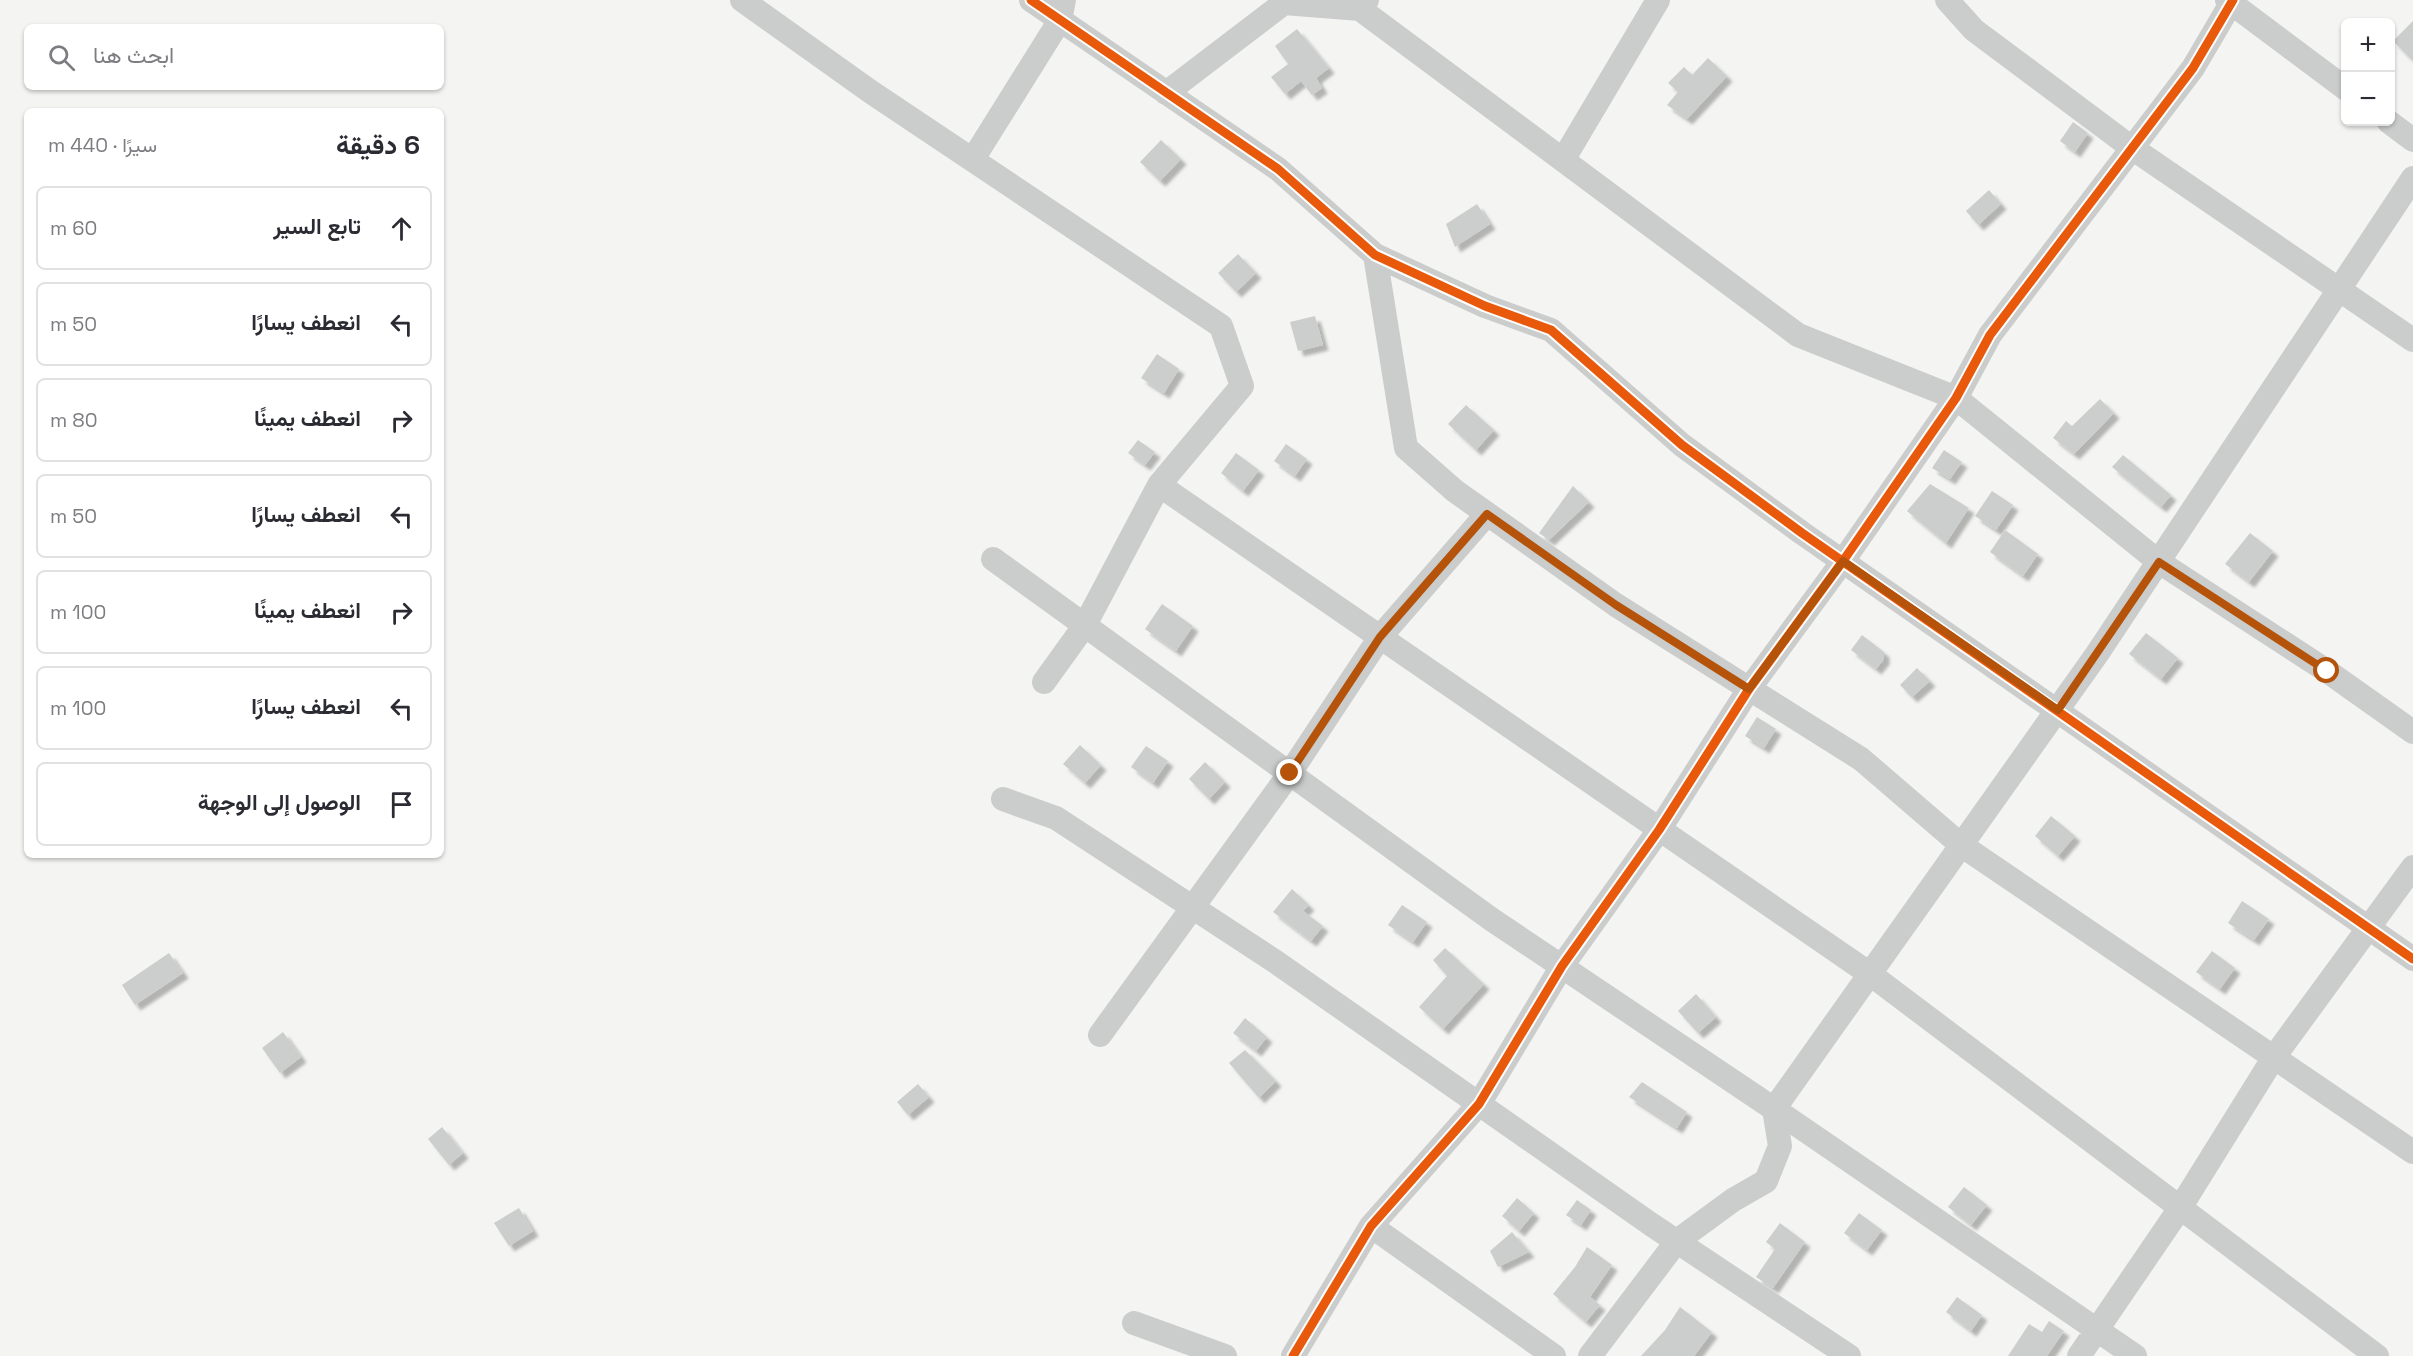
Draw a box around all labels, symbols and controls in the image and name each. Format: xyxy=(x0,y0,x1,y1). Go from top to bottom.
map controls xyxy=(2341,18,2395,126)
button: + xyxy=(2341,18,2395,72)
search box xyxy=(24,24,444,90)
icon: search xyxy=(45,41,78,74)
text: ابحث هنا xyxy=(93,41,174,69)
button: − xyxy=(2341,72,2395,126)
text: 6 دقيقة xyxy=(336,128,420,162)
text: سيرًا · 440 m xyxy=(48,132,157,158)
text: تابع السير xyxy=(273,212,361,240)
icon: ahead xyxy=(385,212,418,245)
text: 60 m xyxy=(50,215,97,241)
text: انعطف يسارًا xyxy=(251,308,361,336)
icon: left xyxy=(385,308,418,341)
text: 50 m xyxy=(50,311,97,337)
text: انعطف يمينًا xyxy=(254,404,361,432)
icon: right xyxy=(385,404,418,437)
text: 80 m xyxy=(50,407,98,433)
text: انعطف يسارًا xyxy=(251,500,361,528)
icon: left xyxy=(385,500,418,533)
text: 50 m xyxy=(50,503,97,529)
text: انعطف يمينًا xyxy=(254,596,361,624)
icon: right xyxy=(385,596,418,629)
text: 100 m xyxy=(50,599,106,625)
route start xyxy=(2313,657,2339,683)
text: انعطف يسارًا xyxy=(251,692,361,720)
icon: left xyxy=(385,692,418,725)
text: 100 m xyxy=(50,695,106,721)
route end xyxy=(1276,759,1302,785)
text: الوصول إلى الوجهة xyxy=(198,788,361,816)
icon: arrive xyxy=(385,788,418,821)

